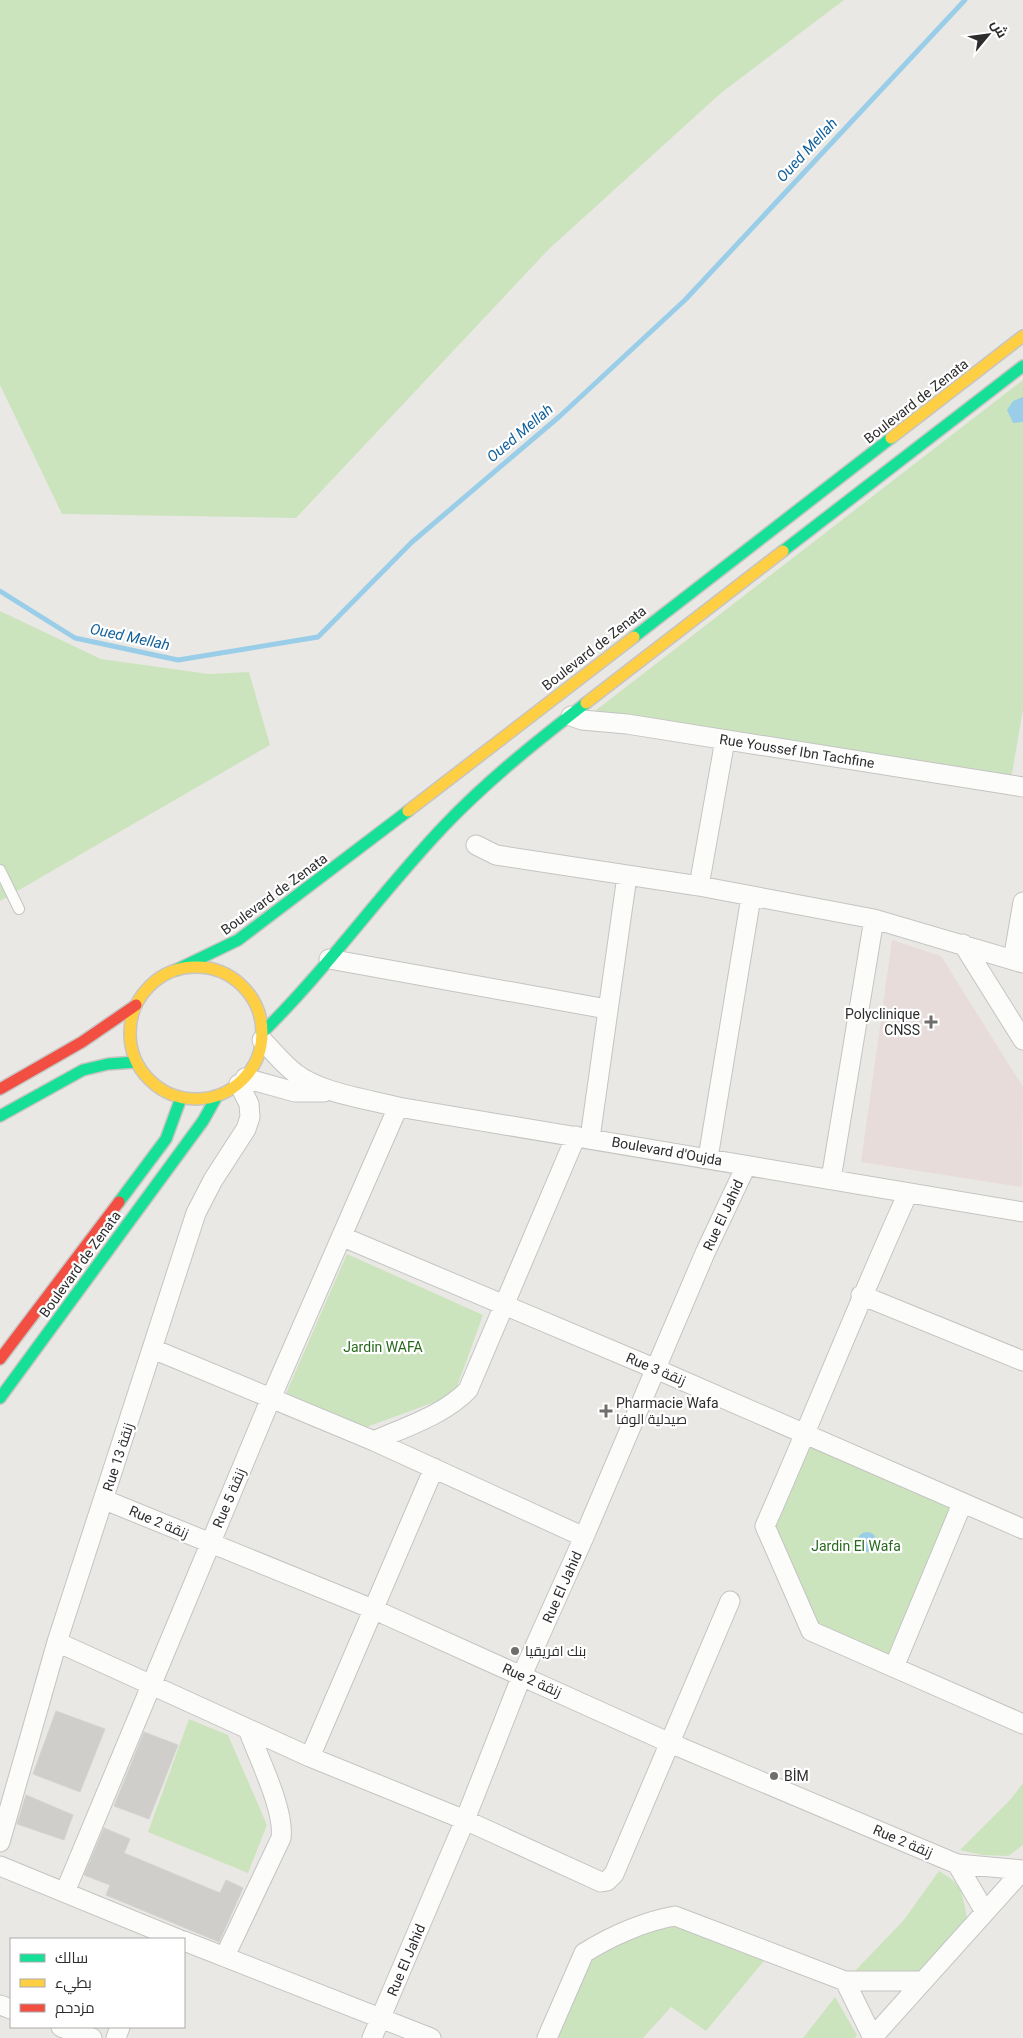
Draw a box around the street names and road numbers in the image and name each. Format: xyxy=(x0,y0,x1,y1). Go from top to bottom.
street label: Boulevard de Zenata xyxy=(861,355,971,447)
street label: Boulevard de Zenata xyxy=(539,602,649,694)
street label: Rue Youssef Ibn Tachfine xyxy=(718,731,876,771)
street label: Boulevard de Zenata xyxy=(218,850,330,938)
street label: Boulevard d'Oujda xyxy=(610,1133,724,1169)
street label: Rue El Jahid xyxy=(700,1177,746,1253)
street label: Boulevard de Zenata xyxy=(36,1208,124,1320)
street label: Rue 3 زنقة xyxy=(624,1349,688,1389)
street label: Rue 13 زنقة xyxy=(99,1421,137,1493)
street label: Rue 5 زنقة xyxy=(209,1466,249,1530)
street label: Rue 2 زنقة xyxy=(127,1502,191,1542)
street label: Rue El Jahid xyxy=(539,1549,585,1625)
street label: Rue 2 زنقة xyxy=(500,1660,564,1700)
street label: Rue 2 زنقة xyxy=(871,1821,935,1861)
street label: Rue El Jahid xyxy=(384,1922,428,1998)

